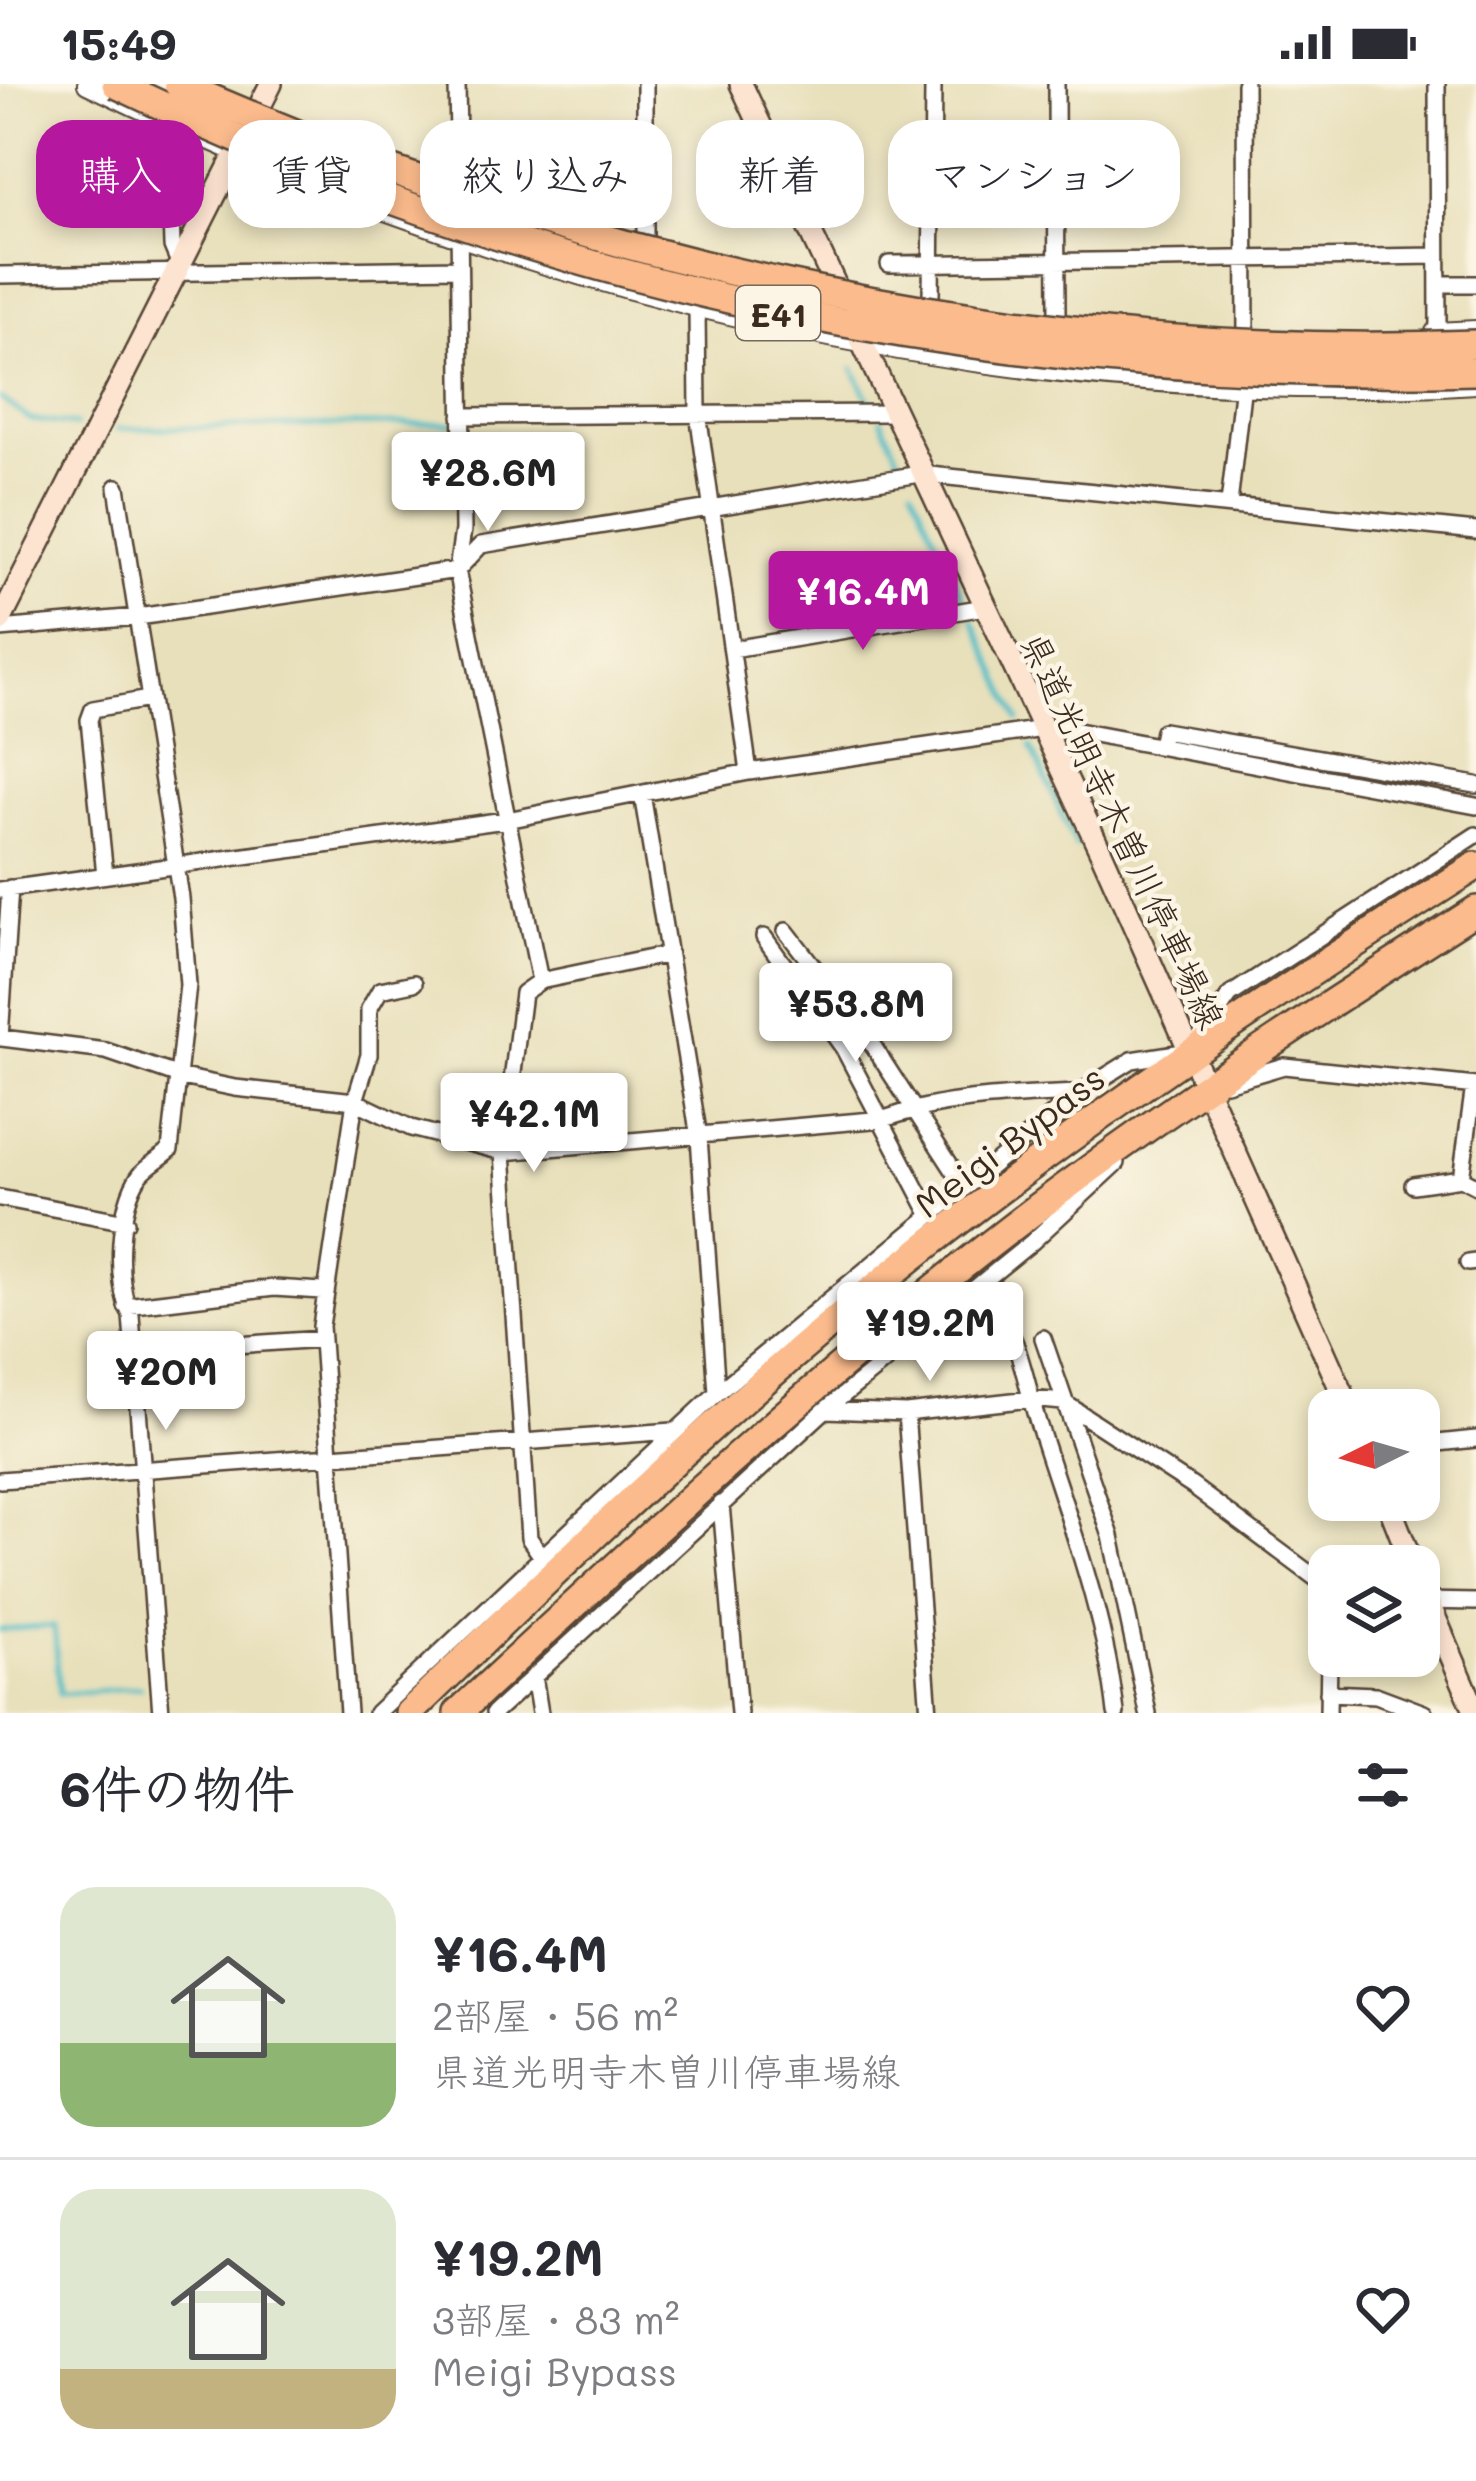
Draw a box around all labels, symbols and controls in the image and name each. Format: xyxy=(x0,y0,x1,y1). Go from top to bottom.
text: 15:49 xyxy=(60,13,176,71)
chip: 購入 xyxy=(36,120,204,228)
chip: 賃貸 xyxy=(228,120,396,228)
chip: 絞り込み xyxy=(420,120,672,228)
chip: 新着 xyxy=(696,120,864,228)
chip: マンション xyxy=(888,120,1180,228)
road number: E41 xyxy=(736,286,820,340)
pin: ¥28.6M xyxy=(390,432,586,534)
text: ¥28.6M xyxy=(419,445,557,496)
pin: ¥16.4M xyxy=(765,551,961,653)
text: ¥16.4M xyxy=(796,564,930,615)
street label: 県道光明寺木曽川停車場線 xyxy=(1011,624,1237,1036)
pin: ¥53.8M xyxy=(758,963,954,1065)
text: ¥53.8M xyxy=(786,976,926,1027)
street label: Meigi Bypass xyxy=(905,1053,1114,1228)
pin: ¥42.1M xyxy=(436,1073,632,1175)
text: ¥42.1M xyxy=(468,1086,600,1137)
pin: ¥19.2M xyxy=(832,1282,1028,1384)
text: ¥19.2M xyxy=(864,1295,996,1346)
pin: ¥20M xyxy=(95,1331,237,1433)
text: ¥20M xyxy=(114,1344,218,1395)
north arrow xyxy=(1308,1389,1440,1521)
map controls xyxy=(1308,1389,1440,1677)
button: layers xyxy=(1308,1545,1440,1677)
icon: filters xyxy=(1350,1752,1416,1818)
text: 6件の物件 xyxy=(60,1753,295,1820)
text: ¥16.4M xyxy=(432,1918,608,1985)
icon: home xyxy=(156,1935,300,2079)
icon: heart xyxy=(1350,1974,1416,2040)
text: 2部屋 · 56 m² xyxy=(432,1989,678,2040)
text: 県道光明寺木曽川停車場線 xyxy=(432,2045,900,2096)
text: ¥19.2M xyxy=(432,2222,604,2289)
icon: home xyxy=(156,2237,300,2381)
icon: heart xyxy=(1350,2276,1416,2342)
text: 3部屋 · 83 m² xyxy=(432,2293,680,2344)
text: Meigi Bypass xyxy=(432,2345,677,2396)

